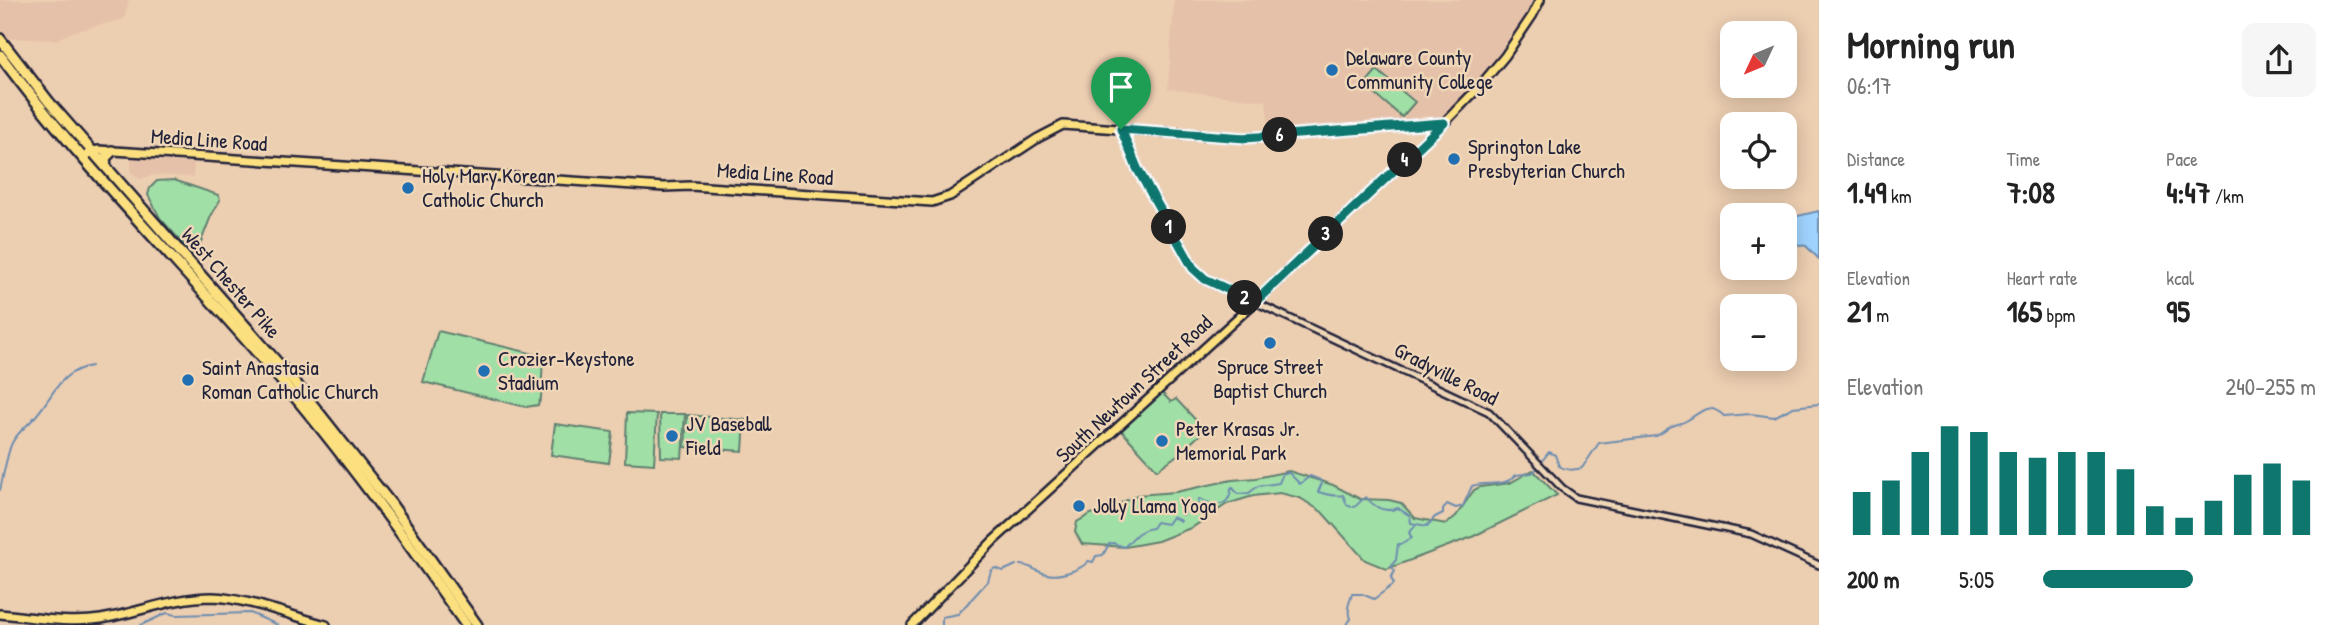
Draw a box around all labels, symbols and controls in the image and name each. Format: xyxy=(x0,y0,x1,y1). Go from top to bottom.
text: Morning run xyxy=(1847,18,2015,70)
north arrow xyxy=(1720,21,1797,98)
map controls xyxy=(1720,21,1797,371)
button: share xyxy=(2242,23,2316,97)
place label: Delaware County Community College xyxy=(1346,43,1493,96)
pin xyxy=(1091,57,1151,129)
marker: Delaware County Community College xyxy=(1324,62,1340,78)
icon: arrive xyxy=(1102,68,1140,106)
text: 06:17 xyxy=(1847,70,1892,101)
button: locate xyxy=(1720,112,1797,189)
pin: 6 xyxy=(1262,118,1298,152)
street label: Media Line Road xyxy=(150,121,268,158)
text: 6 xyxy=(1276,121,1283,147)
place label: Springton Lake Presbyterian Church xyxy=(1468,132,1625,185)
pin: 4 xyxy=(1388,142,1422,178)
text: 4 xyxy=(1401,146,1408,172)
text: Distance xyxy=(1847,146,1905,172)
text: Time xyxy=(2007,146,2040,172)
text: Pace xyxy=(2166,146,2198,172)
marker: Springton Lake Presbyterian Church xyxy=(1446,151,1462,167)
street label: Media Line Road xyxy=(716,155,834,192)
place label: Holy Mary Korean Catholic Church xyxy=(422,161,556,214)
text: 1.49 xyxy=(1847,172,1887,212)
text: 7:08 xyxy=(2007,172,2055,212)
text: 4:47 xyxy=(2166,172,2211,212)
marker: Holy Mary Korean Catholic Church xyxy=(400,180,416,196)
text: km xyxy=(1887,183,1912,209)
text: /km xyxy=(2211,183,2244,209)
button: + xyxy=(1720,203,1797,280)
pin: 1 xyxy=(1152,210,1186,244)
text: 1 xyxy=(1165,213,1172,239)
pin: 3 xyxy=(1308,216,1344,252)
text: 3 xyxy=(1321,220,1330,246)
street label: West Chester Pike xyxy=(175,221,288,344)
text: Elevation xyxy=(1847,265,1910,291)
text: Heart rate xyxy=(2007,265,2078,291)
text: kcal xyxy=(2166,265,2194,291)
pin: 2 xyxy=(1228,280,1262,316)
text: 2 xyxy=(1240,284,1249,310)
text: 21 xyxy=(1847,291,1872,331)
text: 165 xyxy=(2007,291,2042,331)
text: 95 xyxy=(2166,291,2190,331)
button: − xyxy=(1720,294,1797,371)
text: m xyxy=(1872,302,1889,328)
text: bpm xyxy=(2042,302,2075,328)
street label: South Newtown Street Road xyxy=(1049,308,1218,469)
marker: Spruce Street Baptist Church xyxy=(1262,335,1278,351)
street label: Gradyville Road xyxy=(1389,335,1503,412)
place label: Crozier-Keystone Stadium xyxy=(498,344,635,397)
place label: Spruce Street Baptist Church xyxy=(1213,352,1327,405)
place label: Saint Anastasia Roman Catholic Church xyxy=(202,353,378,406)
marker: Crozier-Keystone Stadium xyxy=(476,363,492,379)
text: Elevation xyxy=(1847,371,1923,402)
text: 240–255 m xyxy=(2225,371,2316,402)
marker: Saint Anastasia Roman Catholic Church xyxy=(180,372,196,388)
place label: JV Baseball Field xyxy=(685,409,773,462)
place label: Peter Krasas Jr. Memorial Park xyxy=(1176,414,1300,467)
marker: JV Baseball Field xyxy=(664,428,680,444)
marker: Peter Krasas Jr. Memorial Park xyxy=(1154,433,1170,449)
place label: Jolly Llama Yoga xyxy=(1093,491,1216,520)
marker: Jolly Llama Yoga xyxy=(1071,498,1087,514)
text: 200 m xyxy=(1847,564,1899,595)
text: 5:05 xyxy=(1959,564,1994,595)

